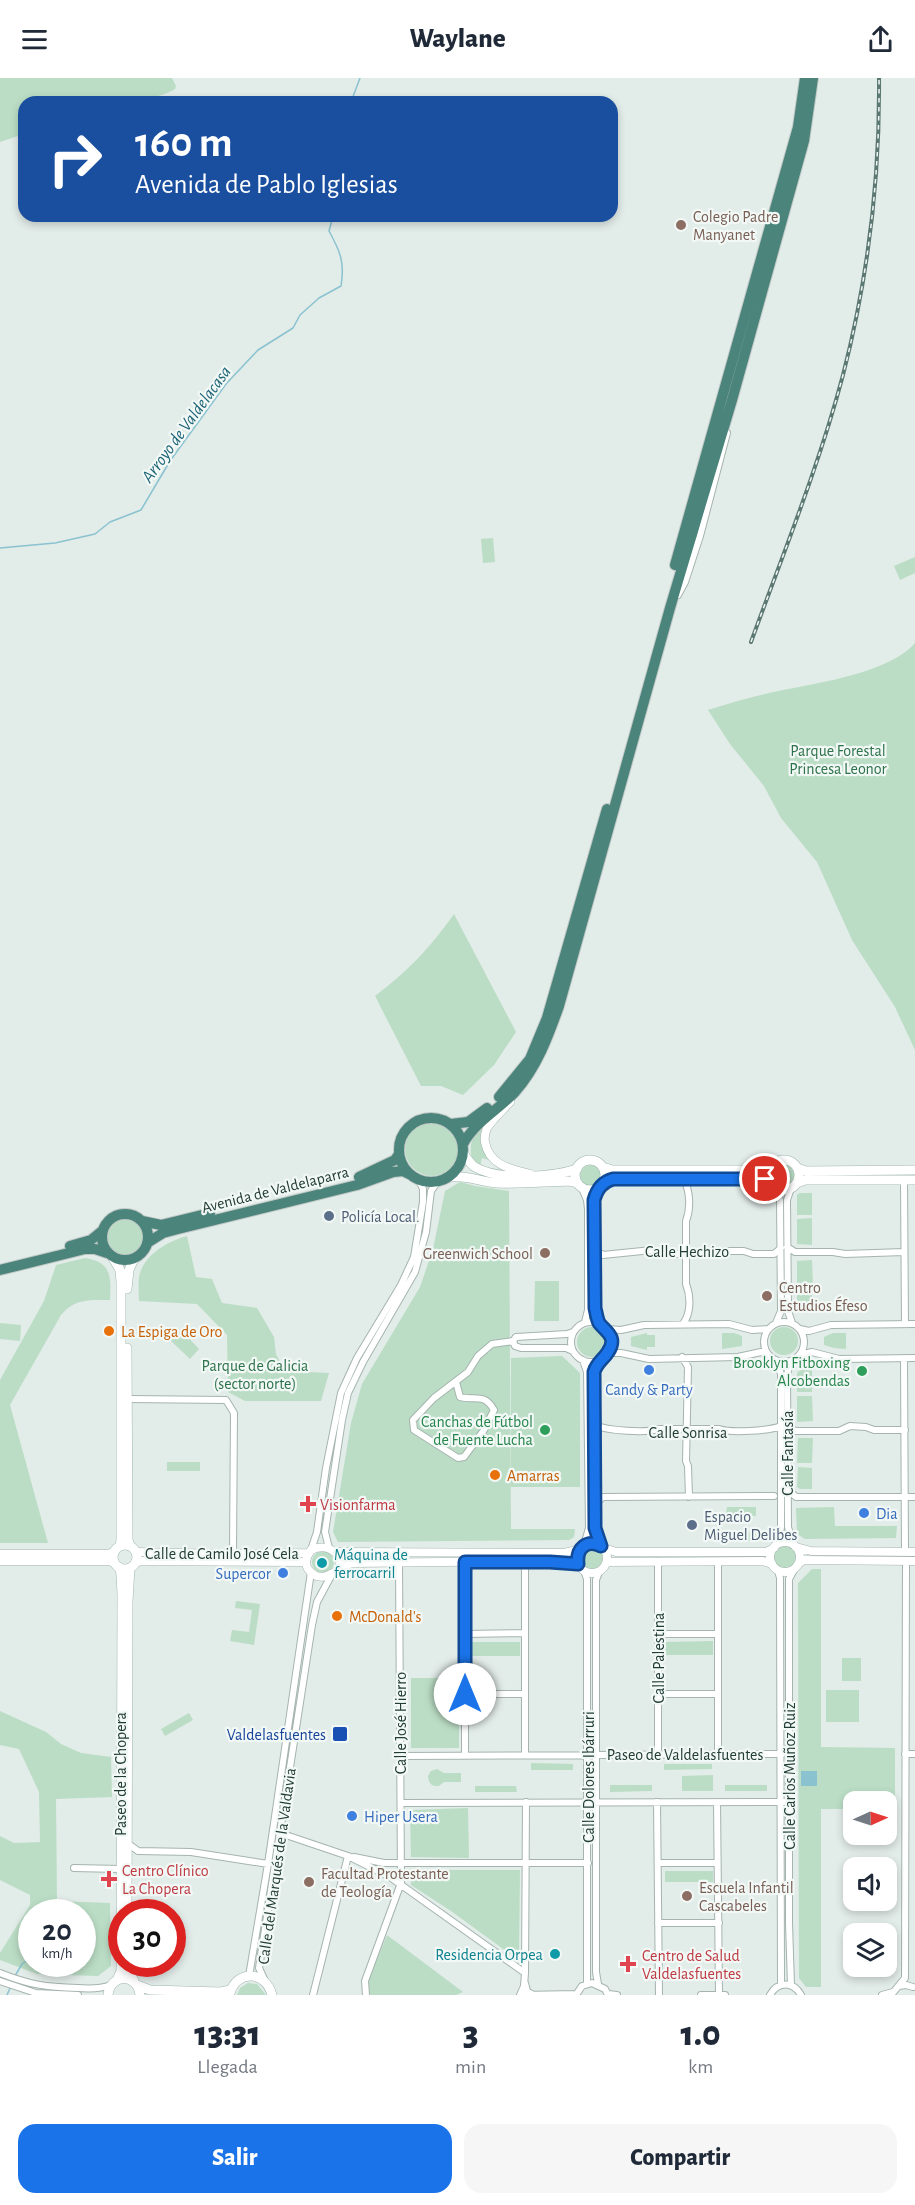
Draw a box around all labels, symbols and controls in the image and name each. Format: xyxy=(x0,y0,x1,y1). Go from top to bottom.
icon: menu xyxy=(18,23,51,56)
icon: share xyxy=(864,23,897,56)
text: Waylane xyxy=(409,25,506,52)
icon: right xyxy=(36,120,114,198)
text: 160 m xyxy=(135,122,233,164)
text: Avenida de Pablo Iglesias xyxy=(135,171,398,198)
place label: Colegio Padre Manyanet xyxy=(693,209,778,244)
marker: Colegio Padre Manyanet xyxy=(674,218,688,232)
water label: Arroyo de Valdelacasa xyxy=(138,363,235,487)
park label: Parque Forestal Princesa Leonor xyxy=(789,743,888,777)
pin xyxy=(739,1153,790,1204)
icon: arrive xyxy=(748,1162,781,1195)
street label: Avenida de Valdelaparra xyxy=(200,1164,350,1216)
marker: Policía Local. xyxy=(322,1209,336,1223)
place label: Policía Local. xyxy=(341,1209,420,1225)
street label: Calle Hechizo xyxy=(645,1244,729,1260)
place label: Greenwich School xyxy=(423,1246,533,1262)
marker: Greenwich School xyxy=(538,1246,552,1260)
place label: Centro Estudios Éfeso xyxy=(779,1280,868,1314)
marker: Centro Estudios Éfeso xyxy=(760,1289,774,1303)
marker: La Espiga de Oro xyxy=(102,1324,116,1338)
place label: La Espiga de Oro xyxy=(121,1324,223,1340)
place label: Brooklyn Fitboxing Alcobendas xyxy=(733,1355,850,1389)
park label: Parque de Galicia (sector norte) xyxy=(202,1358,309,1392)
marker: Candy & Party xyxy=(642,1363,656,1377)
marker: Brooklyn Fitboxing Alcobendas xyxy=(855,1364,869,1378)
place label: Candy & Party xyxy=(605,1382,693,1399)
street label: Calle Fantasía xyxy=(780,1410,796,1496)
place label: Canchas de Fútbol de Fuente Lucha xyxy=(421,1414,533,1448)
marker: Canchas de Fútbol de Fuente Lucha xyxy=(538,1423,552,1437)
street label: Calle Sonrisa xyxy=(648,1425,728,1441)
marker: Amarras xyxy=(488,1468,502,1482)
place label: Amarras xyxy=(507,1468,560,1484)
marker: Visionfarma xyxy=(301,1497,315,1511)
place label: Visionfarma xyxy=(320,1497,396,1513)
marker: Dia xyxy=(857,1506,871,1520)
place label: Dia xyxy=(876,1506,898,1522)
place label: Espacio Miguel Delibes xyxy=(704,1509,798,1543)
marker: Espacio Miguel Delibes xyxy=(685,1518,699,1532)
street label: Calle de Camilo José Cela xyxy=(145,1546,299,1562)
place label: Máquina de ferrocarril xyxy=(334,1547,408,1581)
marker: Máquina de ferrocarril xyxy=(315,1556,329,1570)
place label: Supercor xyxy=(216,1566,272,1582)
marker: Supercor xyxy=(276,1566,290,1580)
marker: McDonald's xyxy=(330,1609,344,1623)
place label: McDonald's xyxy=(349,1609,422,1625)
street label: Calle Palestina xyxy=(651,1613,667,1703)
position arrow xyxy=(433,1662,497,1726)
street label: Calle José Hierro xyxy=(393,1672,409,1774)
street label: Calle Carlos Muñoz Ruiz xyxy=(782,1702,798,1850)
street label: Calle Dolores Ibárruri xyxy=(581,1711,597,1843)
street label: Paseo de la Chopera xyxy=(113,1712,129,1836)
marker: Valdelasfuentes xyxy=(331,1725,349,1743)
place label: Valdelasfuentes xyxy=(227,1727,326,1743)
street label: Paseo de Valdelasfuentes xyxy=(607,1747,763,1763)
street label: Calle del Marqués de la Valdavia xyxy=(255,1767,299,1965)
north arrow xyxy=(843,1791,897,1845)
map controls xyxy=(843,1791,897,1977)
marker: Hiper Usera xyxy=(345,1809,359,1823)
place label: Hiper Usera xyxy=(364,1809,438,1825)
button: sound xyxy=(843,1857,897,1911)
place label: Centro Clínico La Chopera xyxy=(122,1863,209,1897)
place label: Facultad Protestante de Teología xyxy=(321,1866,449,1900)
marker: Centro Clínico La Chopera xyxy=(100,1870,118,1888)
marker: Facultad Protestante de Teología xyxy=(302,1875,316,1889)
place label: Escuela Infantil Cascabeles xyxy=(699,1880,794,1914)
marker: Escuela Infantil Cascabeles xyxy=(680,1889,694,1903)
speed limit sign: 30 xyxy=(108,1899,186,1977)
text: 20 xyxy=(42,1916,72,1946)
button: layers xyxy=(843,1923,897,1977)
text: km/h xyxy=(42,1946,72,1961)
place label: Residencia Orpea xyxy=(435,1947,543,1963)
marker: Residencia Orpea xyxy=(548,1947,562,1961)
place label: Centro de Salud Valdelasfuentes xyxy=(642,1948,741,1982)
marker: Centro de Salud Valdelasfuentes xyxy=(619,1955,637,1973)
text: 13:31 xyxy=(194,2016,261,2052)
text: 3 xyxy=(463,2016,479,2052)
text: 1.0 xyxy=(681,2016,721,2052)
text: Llegada xyxy=(197,2057,258,2077)
text: min xyxy=(455,2057,486,2077)
text: km xyxy=(688,2057,713,2077)
button: Salir xyxy=(18,2124,452,2193)
button: Compartir xyxy=(464,2124,897,2193)

